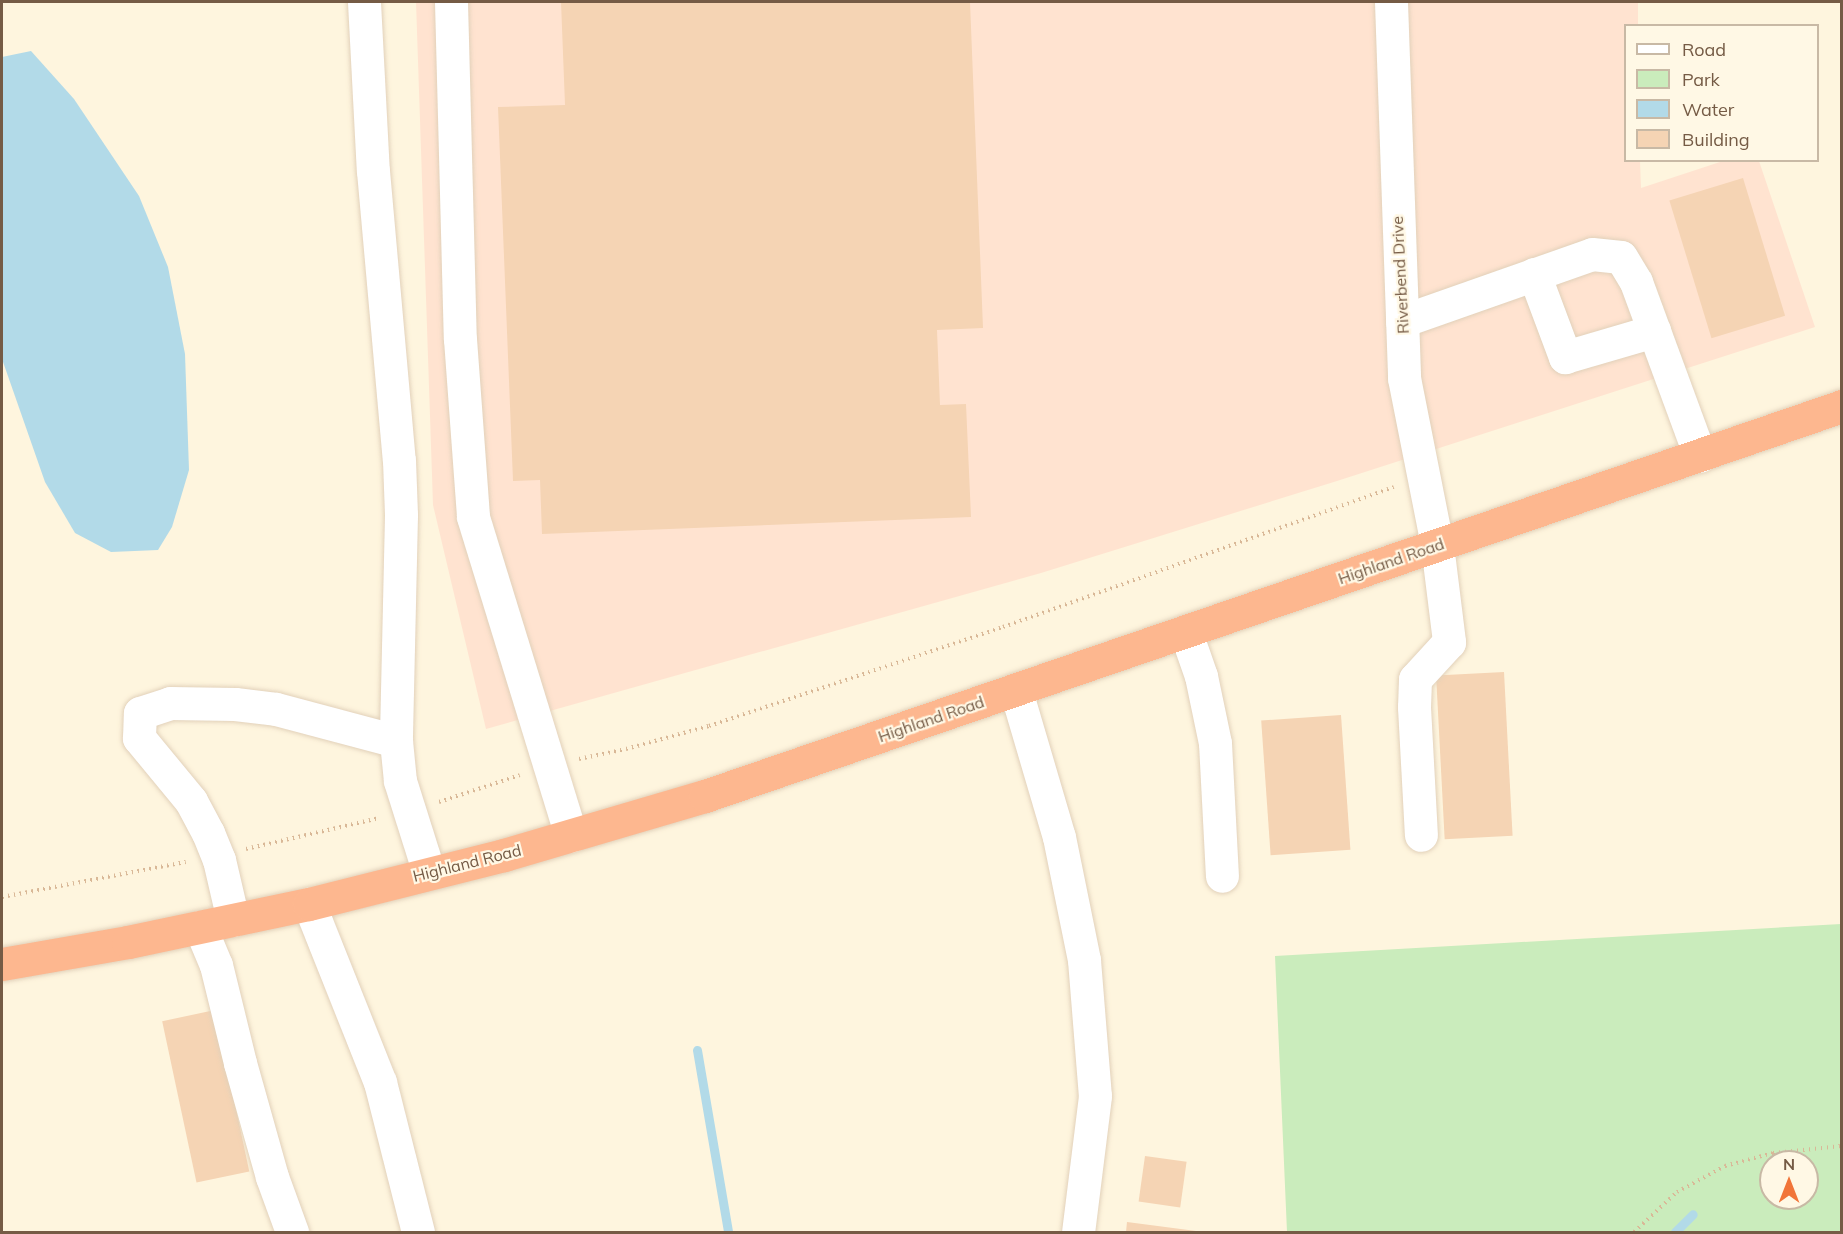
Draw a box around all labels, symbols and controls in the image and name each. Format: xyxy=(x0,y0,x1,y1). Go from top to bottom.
legend xyxy=(1624,24,1819,162)
text: Road xyxy=(1682,38,1726,61)
text: Park xyxy=(1682,68,1720,91)
text: Water xyxy=(1682,98,1734,121)
text: Building xyxy=(1682,128,1750,151)
street label: Riverbend Drive xyxy=(1387,216,1413,334)
street label: Highland Road xyxy=(1335,534,1447,588)
street label: Highland Road xyxy=(875,692,987,746)
street label: Highland Road xyxy=(411,840,523,886)
north arrow xyxy=(1759,1150,1819,1210)
text: N xyxy=(1783,1154,1795,1174)

